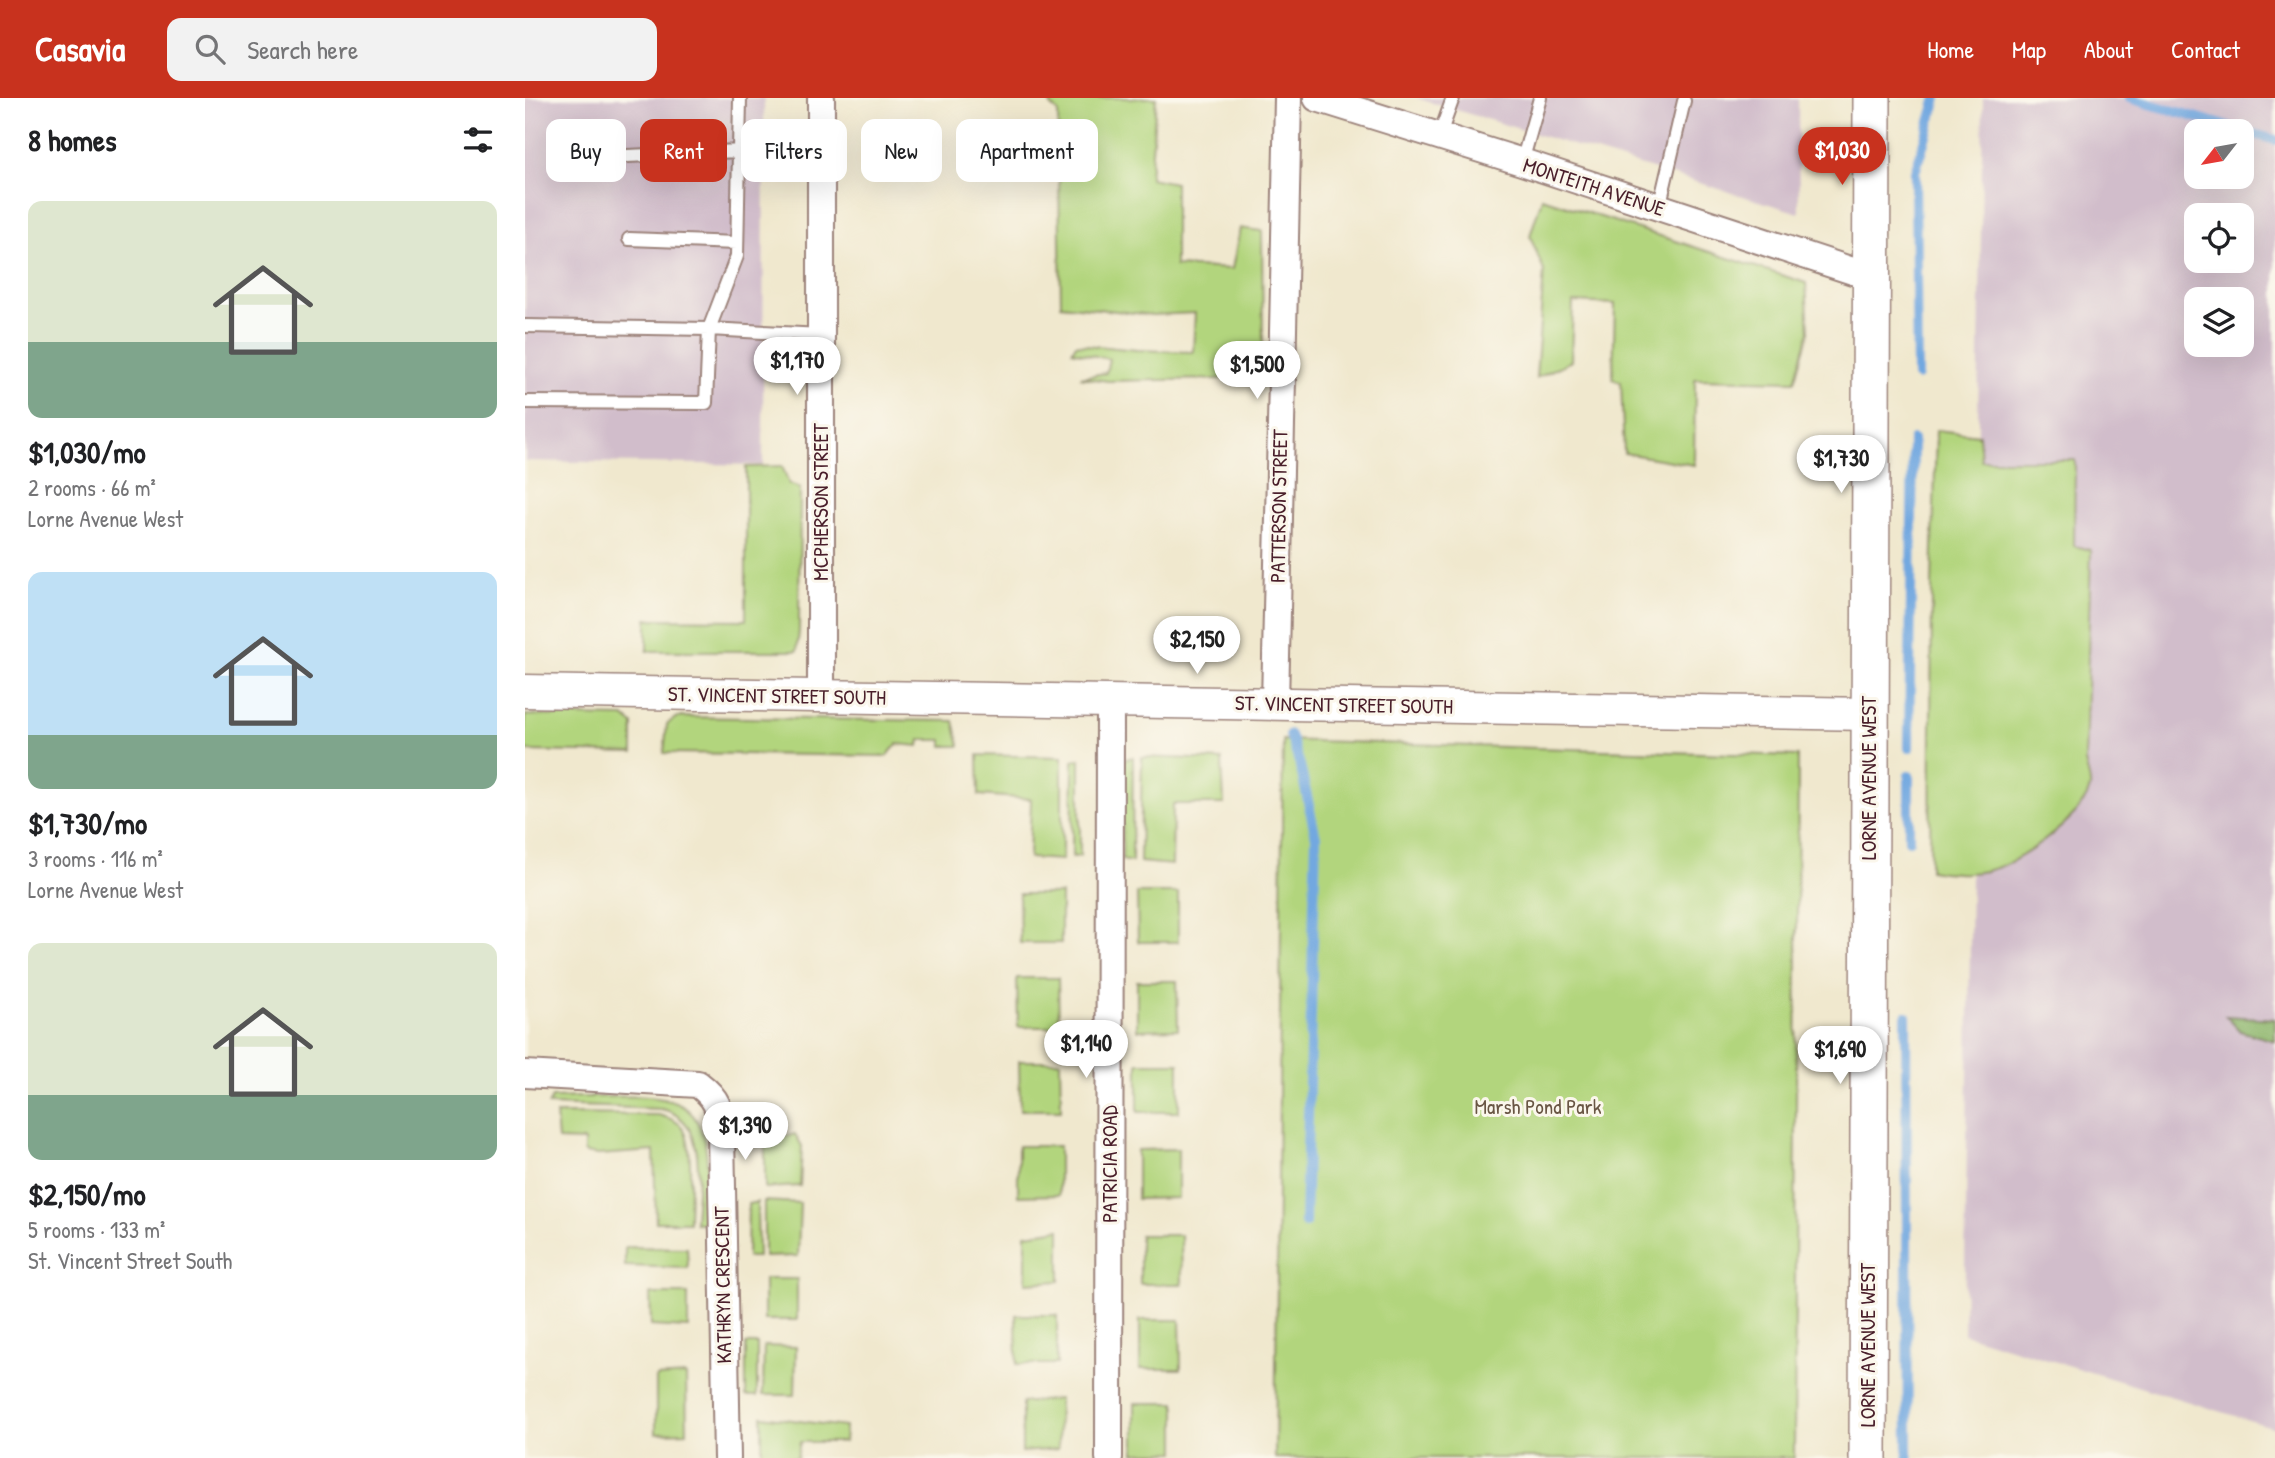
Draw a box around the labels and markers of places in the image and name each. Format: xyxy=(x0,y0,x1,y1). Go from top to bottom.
pin: $1,030 xyxy=(1785,127,1899,187)
pin: $1,170 xyxy=(740,338,854,397)
pin: $1,500 xyxy=(1200,342,1314,401)
pin: $1,730 xyxy=(1784,436,1898,495)
pin: $2,150 xyxy=(1140,616,1254,676)
pin: $1,140 xyxy=(1029,1020,1143,1080)
pin: $1,690 xyxy=(1783,1026,1897,1086)
pin: $1,390 xyxy=(688,1102,802,1162)

